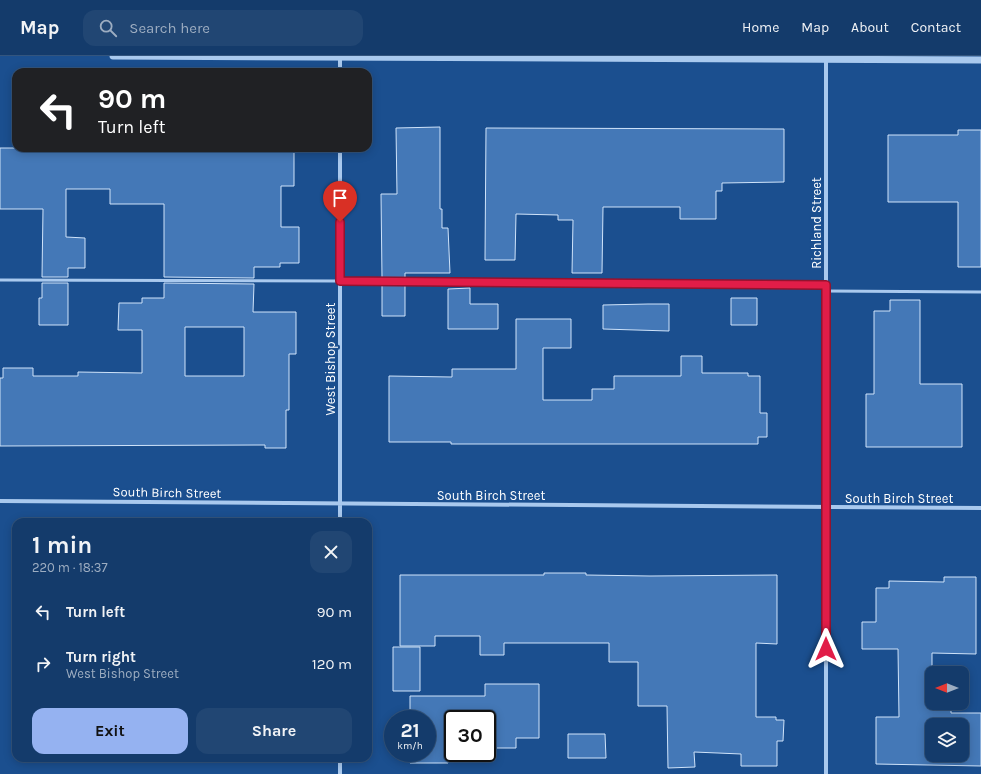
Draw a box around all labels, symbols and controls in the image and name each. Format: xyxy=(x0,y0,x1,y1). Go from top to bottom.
search box xyxy=(83,10,363,46)
text: Map xyxy=(20,17,59,39)
icon: search xyxy=(97,17,119,39)
text: Search here xyxy=(129,19,210,37)
text: Home xyxy=(742,19,779,36)
text: Map xyxy=(801,19,829,36)
text: About xyxy=(851,19,889,36)
text: Contact xyxy=(911,19,961,36)
text: 90 m xyxy=(98,82,166,115)
icon: left xyxy=(32,84,84,136)
text: Turn left xyxy=(98,116,166,138)
street label: Richland Street xyxy=(809,177,824,269)
pin xyxy=(323,181,357,222)
icon: arrive xyxy=(329,187,351,209)
street label: West Bishop Street xyxy=(323,302,338,415)
street label: South Birch Street xyxy=(113,484,222,501)
street label: South Birch Street xyxy=(437,488,545,503)
street label: South Birch Street xyxy=(845,491,953,506)
text: 1 min xyxy=(32,531,92,559)
button: close xyxy=(310,531,352,573)
text: 220 m · 18:37 xyxy=(32,560,108,575)
icon: left xyxy=(32,601,54,623)
text: Turn left xyxy=(66,603,125,621)
text: 90 m xyxy=(317,603,352,621)
position arrow xyxy=(805,628,847,670)
text: Turn right xyxy=(66,648,136,666)
icon: right xyxy=(32,653,54,675)
text: 120 m xyxy=(312,655,352,673)
text: West Bishop Street xyxy=(66,666,179,681)
north arrow xyxy=(925,666,969,710)
map controls xyxy=(925,666,969,762)
button: Exit xyxy=(32,708,188,754)
button: Share xyxy=(196,708,352,754)
speed limit sign: 30 xyxy=(444,710,496,762)
button: layers xyxy=(925,718,969,762)
text: 21 xyxy=(400,719,420,742)
text: km/h xyxy=(397,740,423,752)

